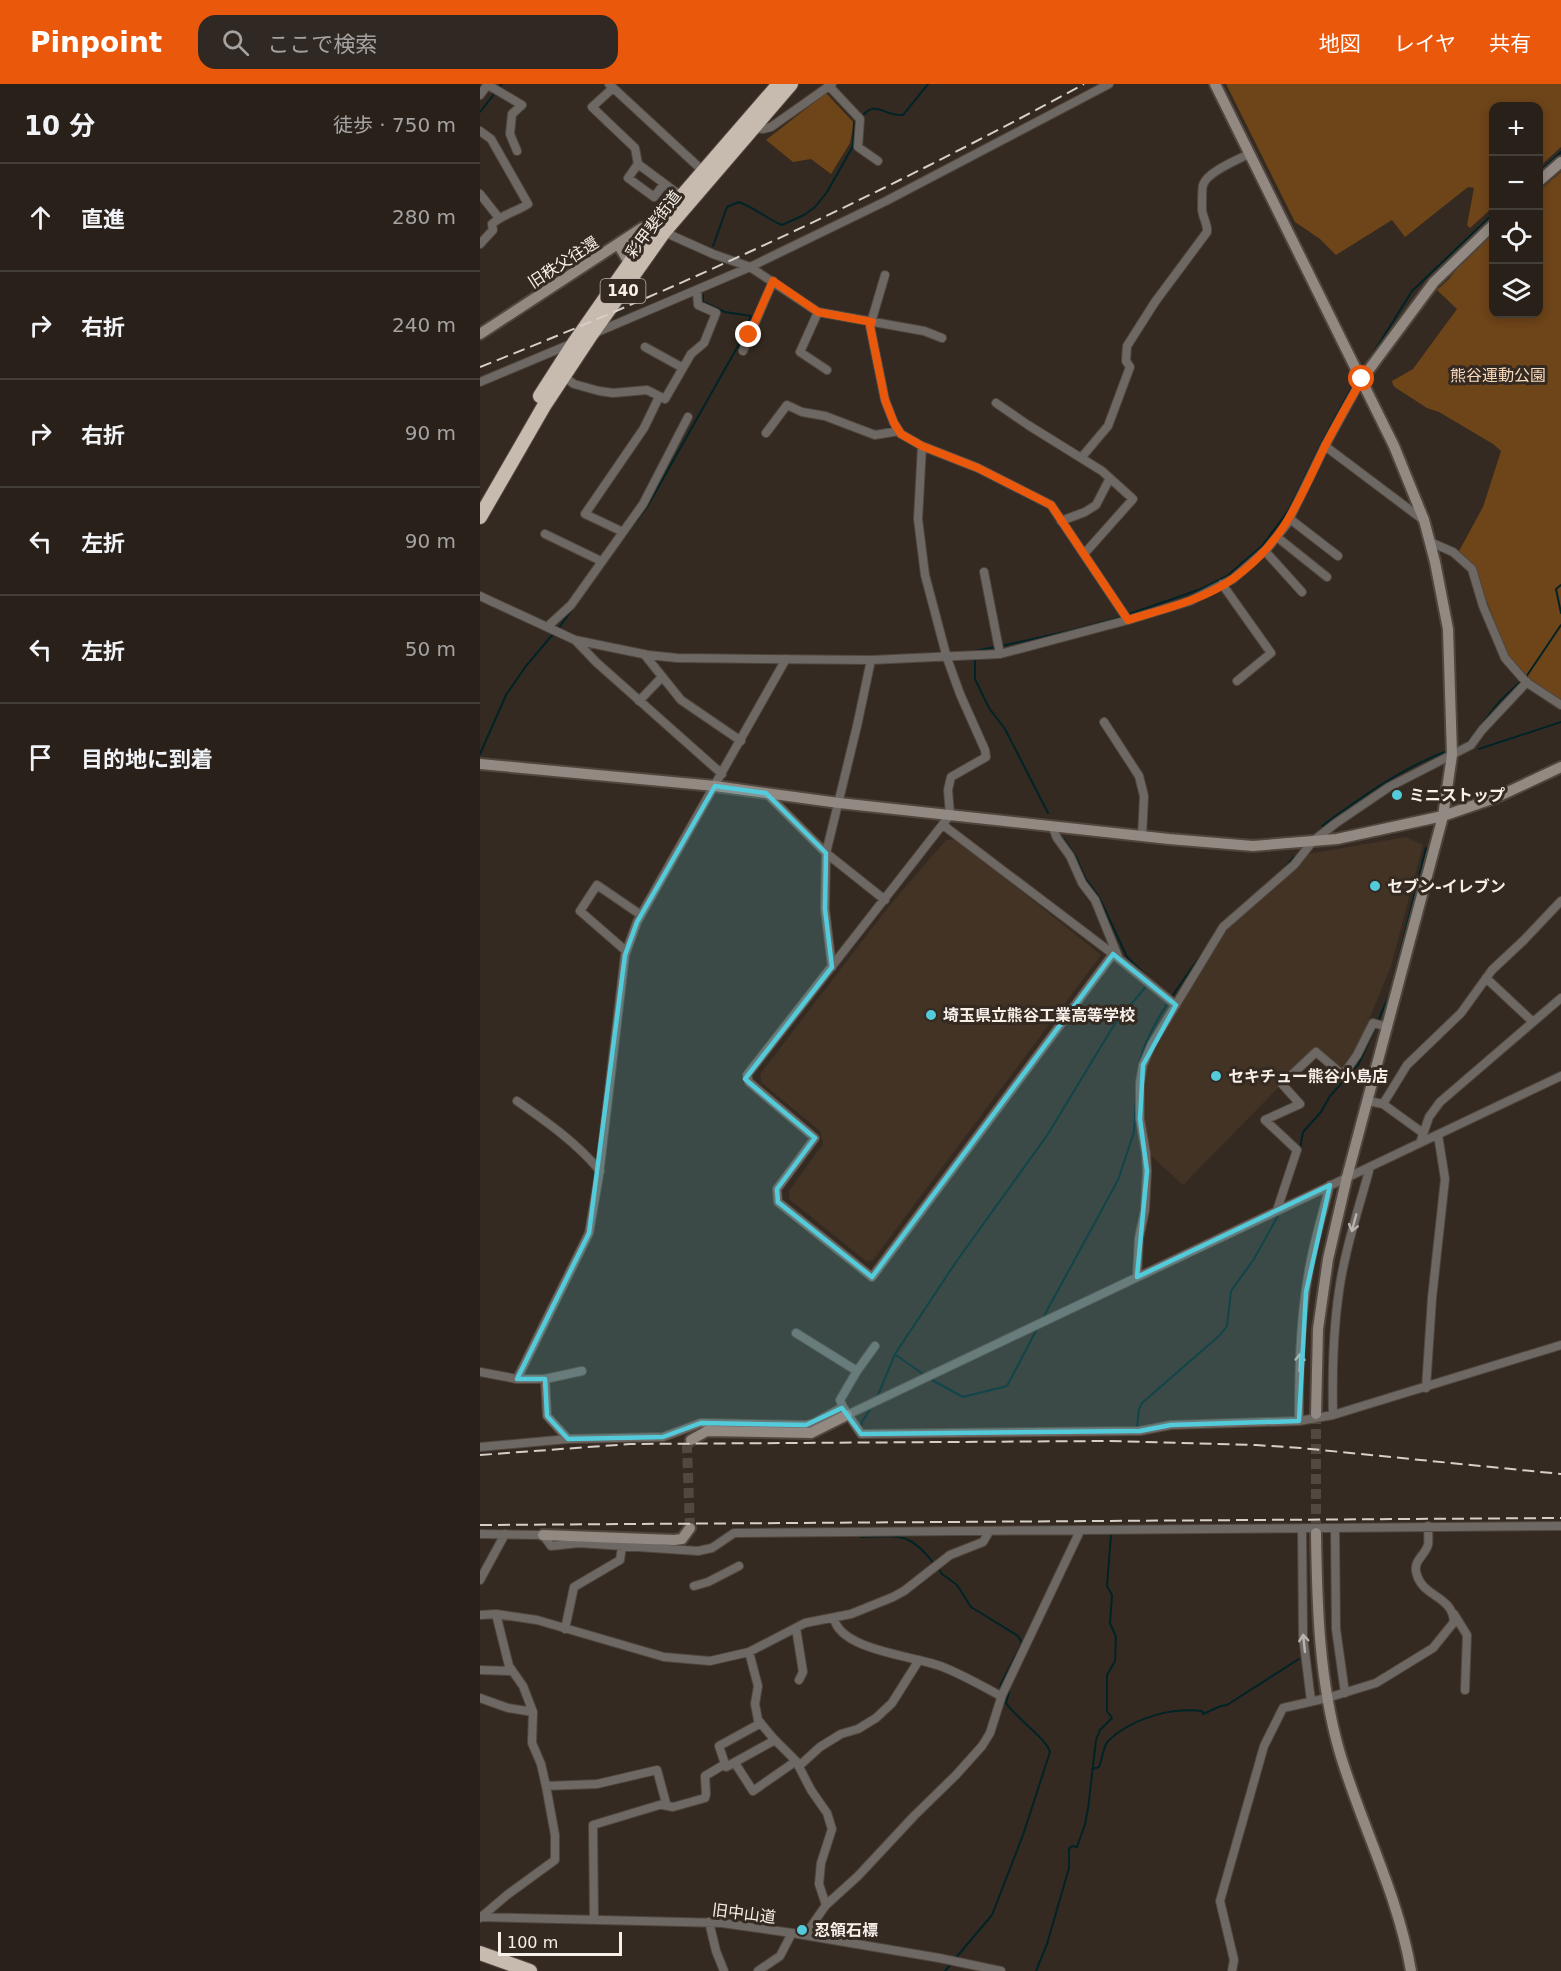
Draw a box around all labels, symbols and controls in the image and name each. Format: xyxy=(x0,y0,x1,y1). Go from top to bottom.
search box xyxy=(198,15,618,69)
text: Pinpoint xyxy=(30,26,162,59)
icon: search xyxy=(219,26,252,59)
text: ここで検索 xyxy=(267,32,377,57)
text: 地図 xyxy=(1319,32,1361,56)
text: レイヤ xyxy=(1394,32,1456,56)
text: 共有 xyxy=(1489,32,1531,56)
map controls xyxy=(1489,102,1543,318)
button: + xyxy=(1489,102,1543,156)
text: 10 分 xyxy=(24,111,95,141)
text: 徒歩 · 750 m xyxy=(333,113,456,137)
button: − xyxy=(1489,156,1543,210)
street label: 彩甲斐街道 xyxy=(622,187,685,262)
icon: ahead xyxy=(24,201,57,234)
text: 280 m xyxy=(392,205,456,229)
text: 直進 xyxy=(81,207,125,232)
button: locate xyxy=(1489,210,1543,264)
street label: 旧秩父往還 xyxy=(525,233,602,292)
button: layers xyxy=(1489,264,1543,318)
road number: 140 xyxy=(600,279,646,303)
icon: right xyxy=(24,309,57,342)
text: 240 m xyxy=(392,313,456,337)
text: 右折 xyxy=(81,315,125,340)
route end xyxy=(735,321,761,347)
route start xyxy=(1348,365,1374,391)
park label: 熊谷運動公園 xyxy=(1450,366,1546,385)
icon: right xyxy=(24,417,57,450)
text: 90 m xyxy=(405,421,456,445)
text: 右折 xyxy=(81,423,125,448)
icon: left xyxy=(24,525,57,558)
text: 90 m xyxy=(405,529,456,553)
text: 左折 xyxy=(81,531,125,556)
icon: left xyxy=(24,633,57,666)
text: 50 m xyxy=(405,637,456,661)
text: 左折 xyxy=(81,639,125,664)
icon: arrive xyxy=(24,741,57,774)
text: 目的地に到着 xyxy=(81,747,213,772)
place label: ミニストップ xyxy=(1409,786,1505,805)
marker: ミニストップ xyxy=(1390,788,1404,802)
place label: セブン-イレブン xyxy=(1387,877,1506,896)
marker: セブン-イレブン xyxy=(1368,879,1382,893)
place label: 埼玉県立熊谷工業高等学校 xyxy=(943,1006,1135,1025)
marker: 埼玉県立熊谷工業高等学校 xyxy=(924,1008,938,1022)
place label: セキチュー熊谷小島店 xyxy=(1228,1067,1388,1086)
marker: セキチュー熊谷小島店 xyxy=(1209,1069,1223,1083)
one-way arrow xyxy=(1348,1213,1360,1232)
one-way arrow xyxy=(1294,1353,1305,1373)
one-way arrow xyxy=(1298,1633,1309,1653)
street label: 旧中山道 xyxy=(711,1900,777,1927)
place label: 忍領石標 xyxy=(814,1921,878,1940)
marker: 忍領石標 xyxy=(795,1923,809,1937)
scale bar xyxy=(498,1929,622,1956)
text: 100 m xyxy=(507,1933,558,1952)

